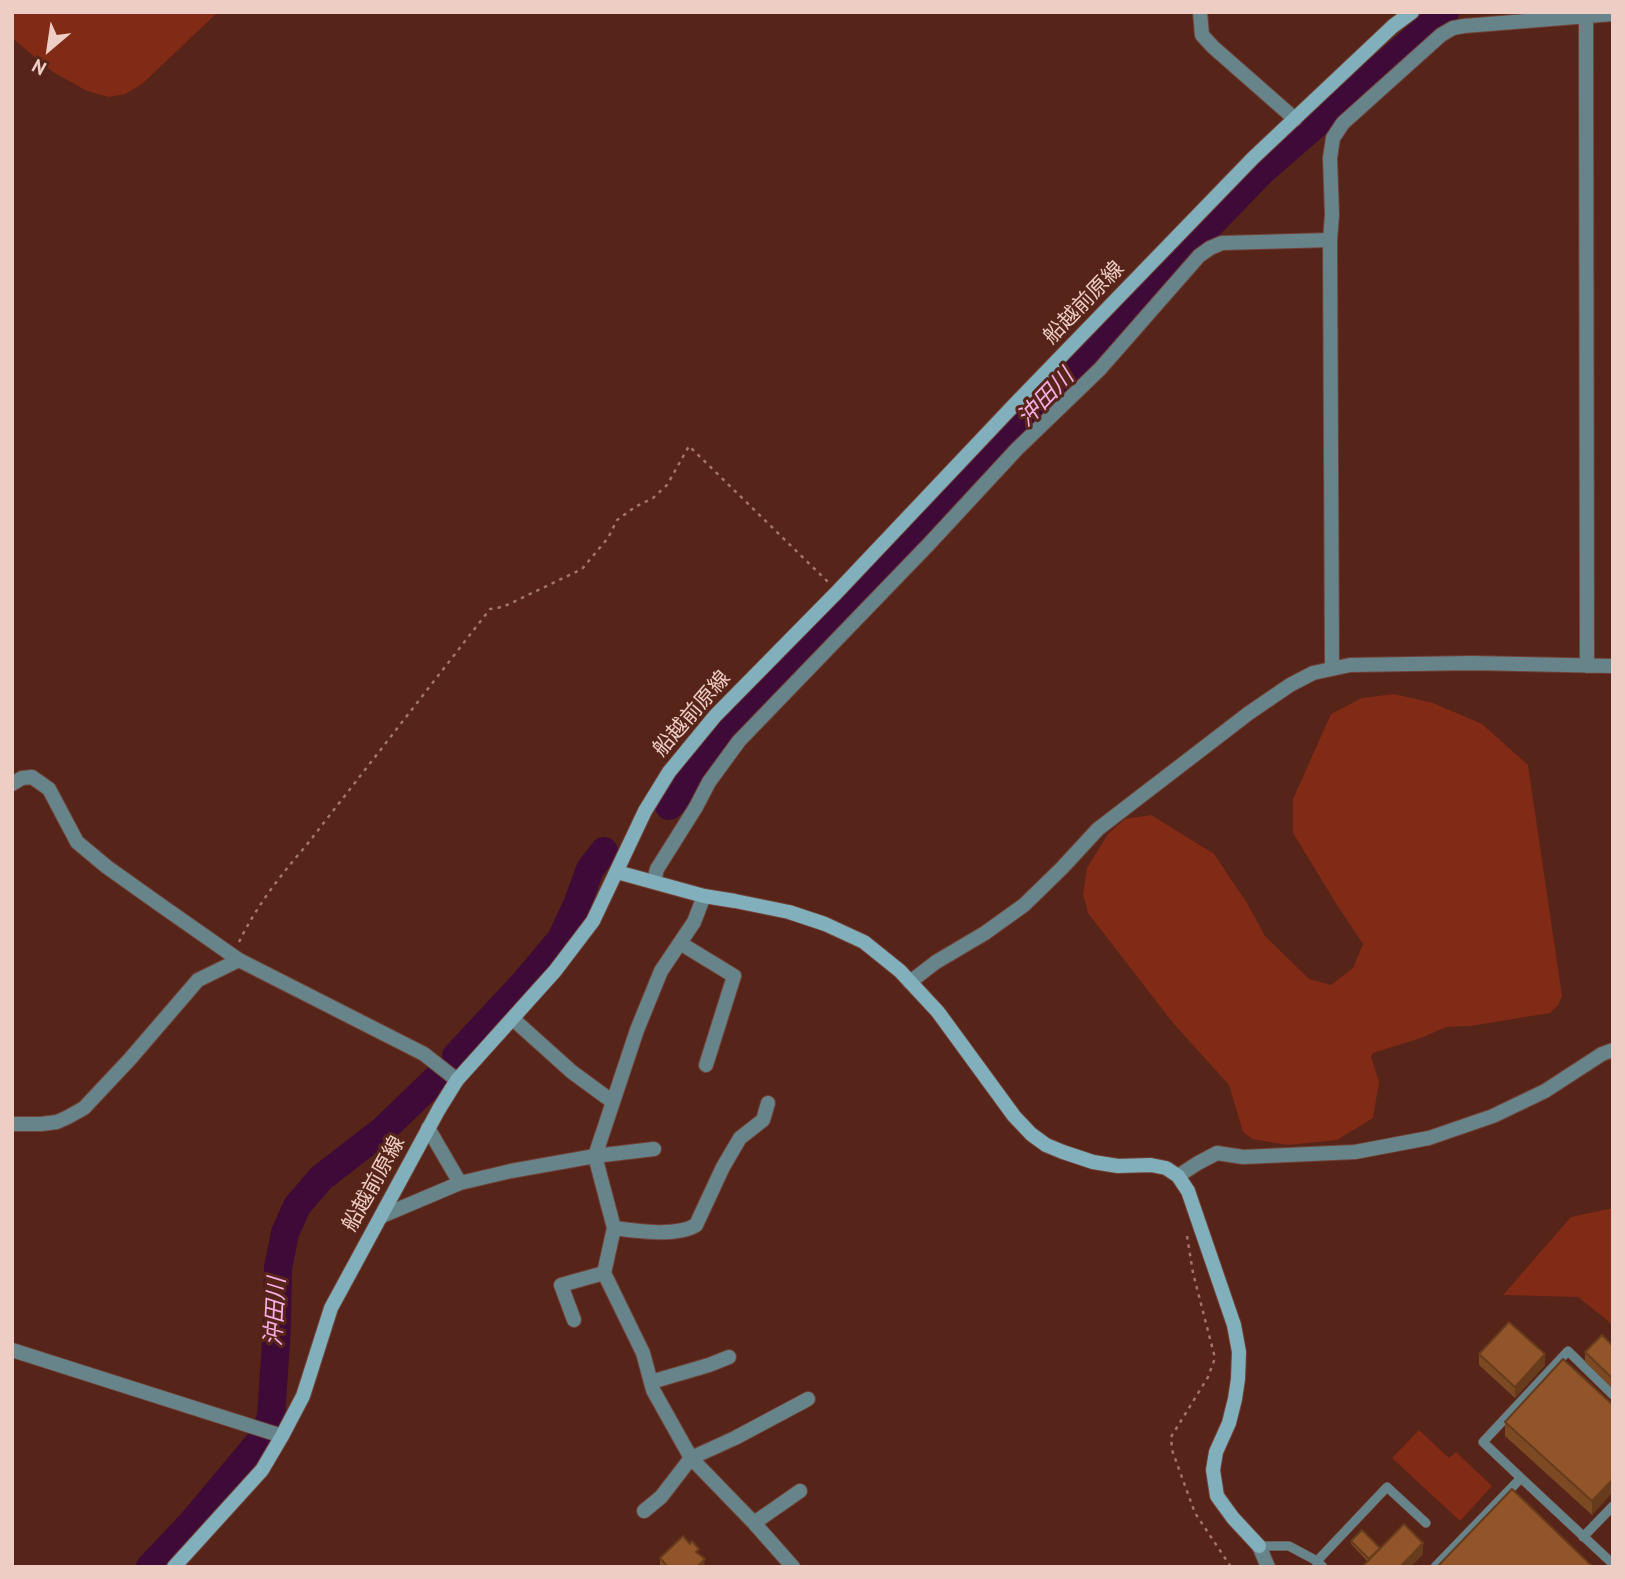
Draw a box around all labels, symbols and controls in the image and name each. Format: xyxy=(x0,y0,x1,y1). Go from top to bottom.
north arrow xyxy=(14,14,84,84)
text: N xyxy=(28,54,50,81)
street label: 船越前原線 xyxy=(1038,256,1130,350)
water label: 沖田川 xyxy=(1012,364,1080,432)
street label: 船越前原線 xyxy=(648,666,736,762)
street label: 船越前原線 xyxy=(338,1132,410,1236)
water label: 沖田川 xyxy=(260,1277,292,1347)

